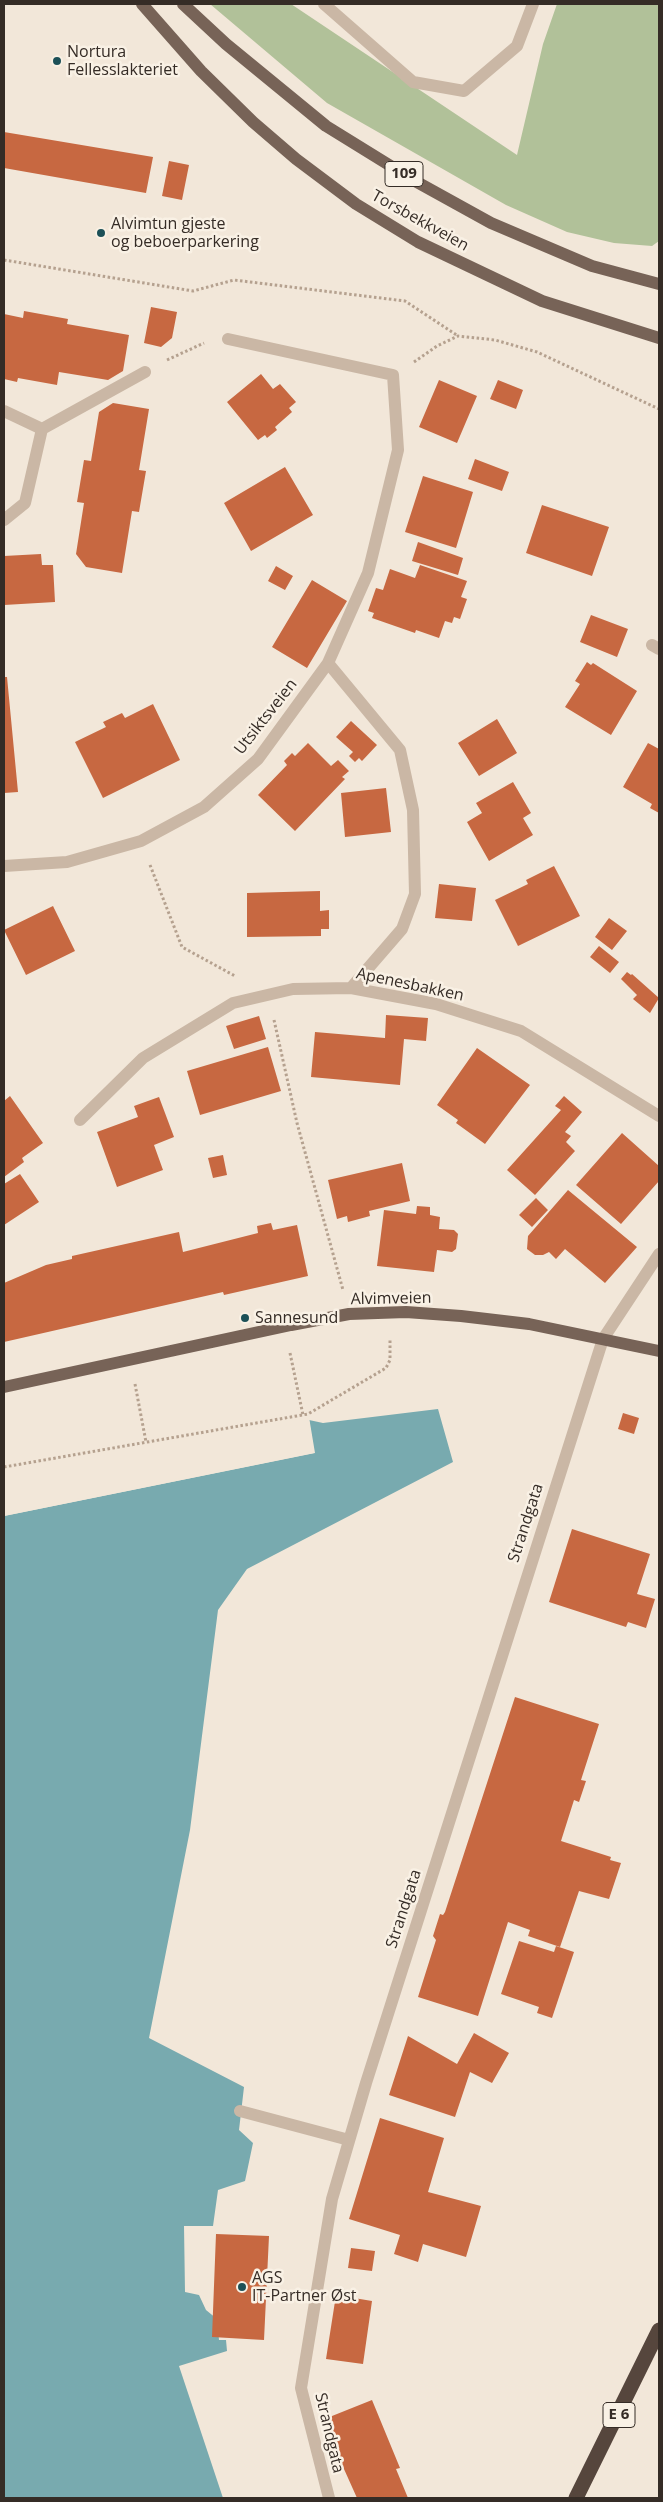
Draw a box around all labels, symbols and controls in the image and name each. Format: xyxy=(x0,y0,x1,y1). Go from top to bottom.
place label: Nortura Fellesslakteriet xyxy=(67,42,178,80)
marker: Nortura Fellesslakteriet xyxy=(51,55,63,67)
road number: 109 xyxy=(385,162,423,186)
street label: Torsbekkveien xyxy=(368,186,472,256)
place label: Alvimtun gjeste og beboerparkering xyxy=(111,214,259,252)
marker: Alvimtun gjeste og beboerparkering xyxy=(95,227,107,239)
street label: Utsiktsveien xyxy=(231,675,301,759)
street label: Apenesbakken xyxy=(354,964,466,1006)
street label: Alvimveien xyxy=(350,1289,432,1309)
place label: Sannesund xyxy=(255,1308,338,1328)
marker: Sannesund xyxy=(239,1312,251,1324)
street label: Strandgata xyxy=(504,1481,548,1565)
street label: Strandgata xyxy=(382,1867,426,1951)
place label: AGS IT-Partner Øst xyxy=(252,2268,356,2306)
marker: AGS IT-Partner Øst xyxy=(236,2281,248,2293)
street label: Strandgata xyxy=(310,2391,348,2475)
road number: E 6 xyxy=(603,2402,635,2428)

